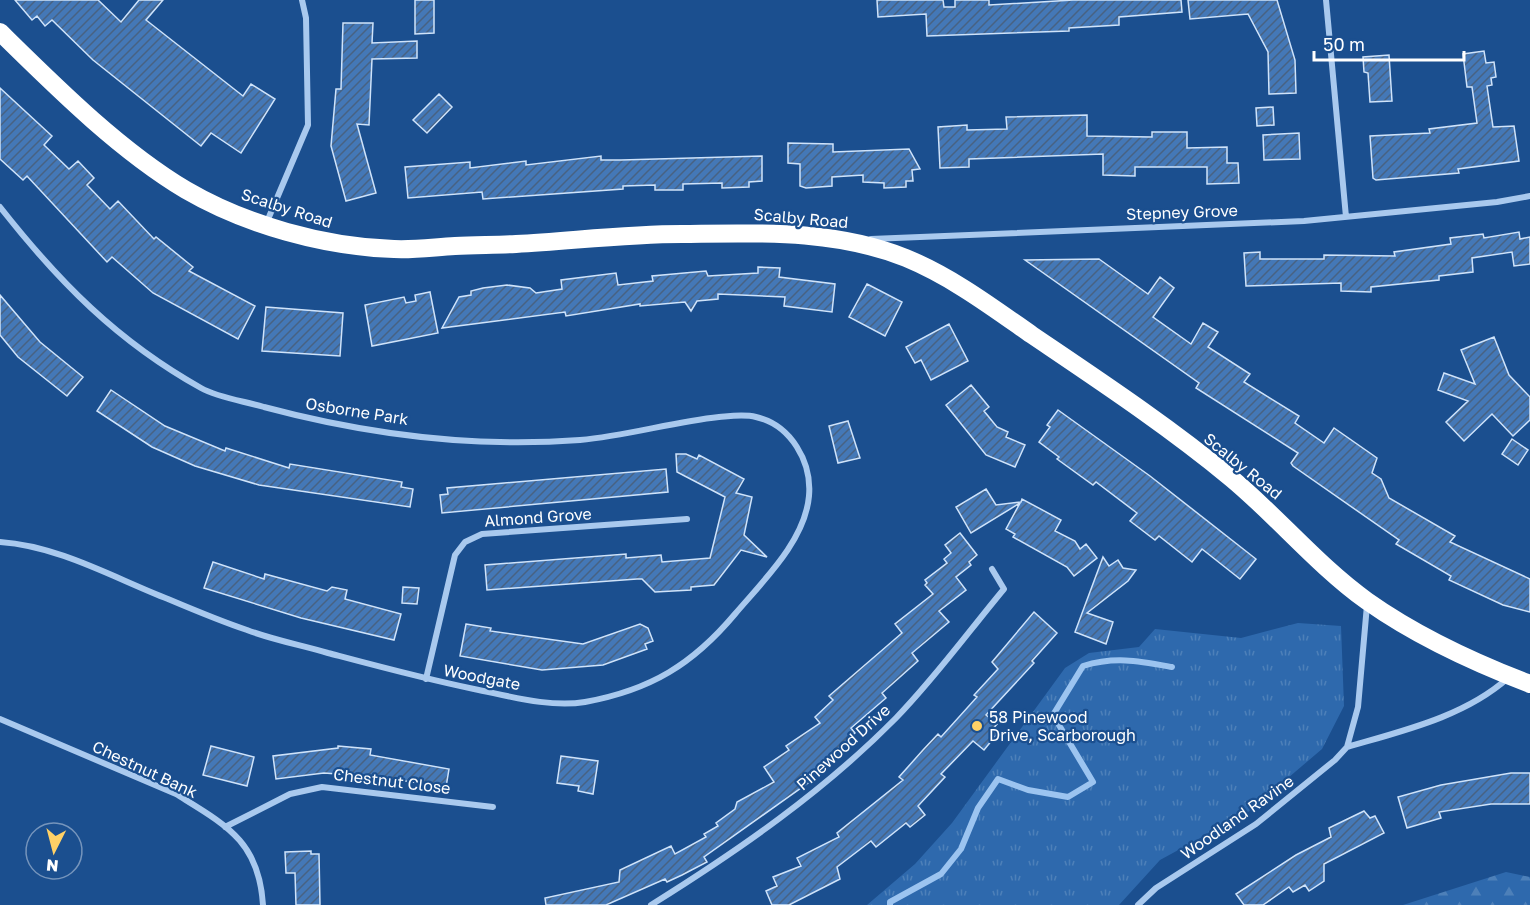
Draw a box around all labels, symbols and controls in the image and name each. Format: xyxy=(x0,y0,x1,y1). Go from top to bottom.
scale bar xyxy=(1314,24,1464,62)
text: 50 m xyxy=(1323,33,1365,55)
street label: Scalby Road xyxy=(239,184,335,232)
street label: Stepney Grove xyxy=(1126,200,1238,224)
street label: Scalby Road xyxy=(753,204,849,232)
street label: Osborne Park xyxy=(304,393,410,429)
street label: Scalby Road xyxy=(1200,428,1286,504)
street label: Almond Grove xyxy=(484,503,592,531)
street label: Woodgate xyxy=(442,660,522,694)
street label: Pinewood Drive xyxy=(792,700,894,794)
place label: 58 Pinewood Drive, Scarborough xyxy=(989,707,1136,745)
marker: 58 Pinewood Drive, Scarborough xyxy=(970,719,984,733)
street label: Chestnut Bank xyxy=(89,736,201,802)
street label: Chestnut Close xyxy=(332,764,452,798)
street label: Woodland Ravine xyxy=(1177,771,1297,863)
north arrow xyxy=(24,821,84,881)
text: N xyxy=(45,855,60,876)

